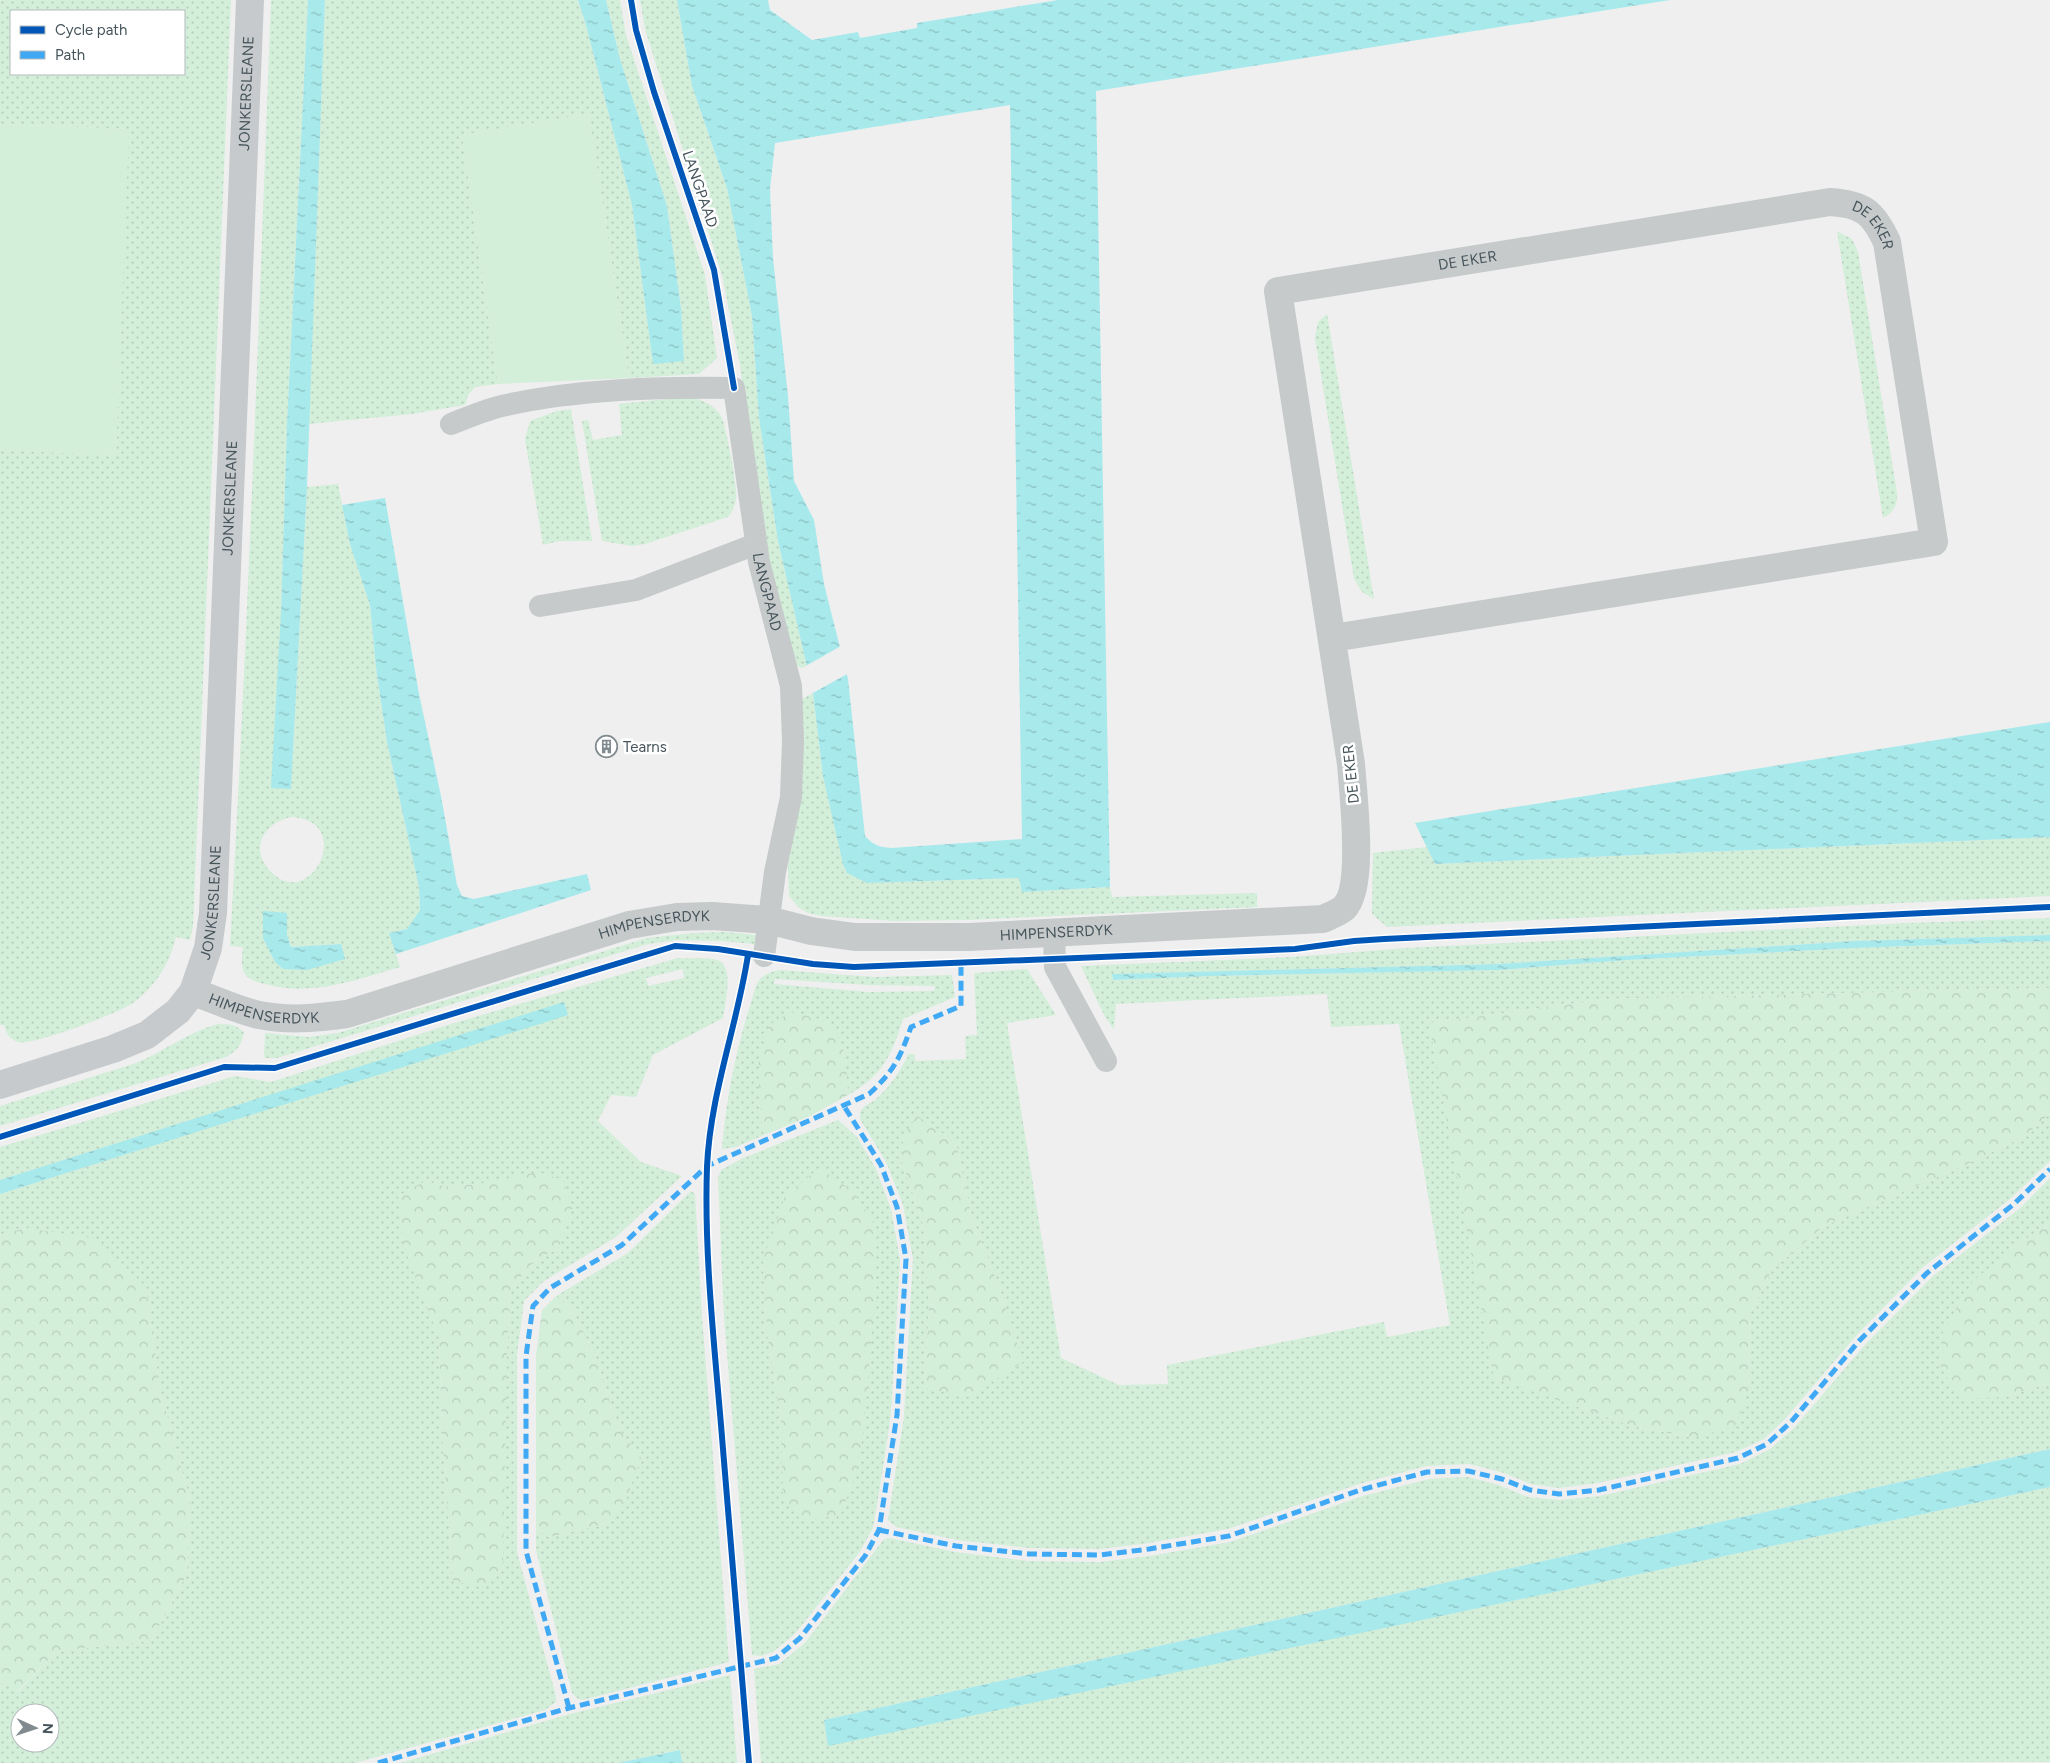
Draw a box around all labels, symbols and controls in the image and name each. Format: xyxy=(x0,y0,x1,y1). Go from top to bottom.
legend xyxy=(10,10,185,75)
text: Cycle path xyxy=(55,21,127,39)
street label: JONKERSLEANE xyxy=(235,35,258,151)
text: Path xyxy=(55,46,85,64)
street label: LANGPAAD xyxy=(678,148,722,230)
street label: DE EKER xyxy=(1850,197,1897,251)
street label: DE EKER xyxy=(1437,247,1498,274)
street label: JONKERSLEANE xyxy=(218,440,241,556)
street label: LANGPAAD xyxy=(749,551,785,633)
building icon: Tearns xyxy=(595,735,619,759)
place label: Tearns xyxy=(623,738,667,756)
street label: DE EKER xyxy=(1339,744,1363,804)
street label: JONKERSLEANE xyxy=(196,845,225,962)
street label: HIMPENSERDYK xyxy=(596,907,711,943)
street label: HIMPENSERDYK xyxy=(999,921,1114,944)
street label: HIMPENSERDYK xyxy=(206,990,321,1027)
north arrow xyxy=(10,1703,60,1753)
text: N xyxy=(39,1723,56,1735)

